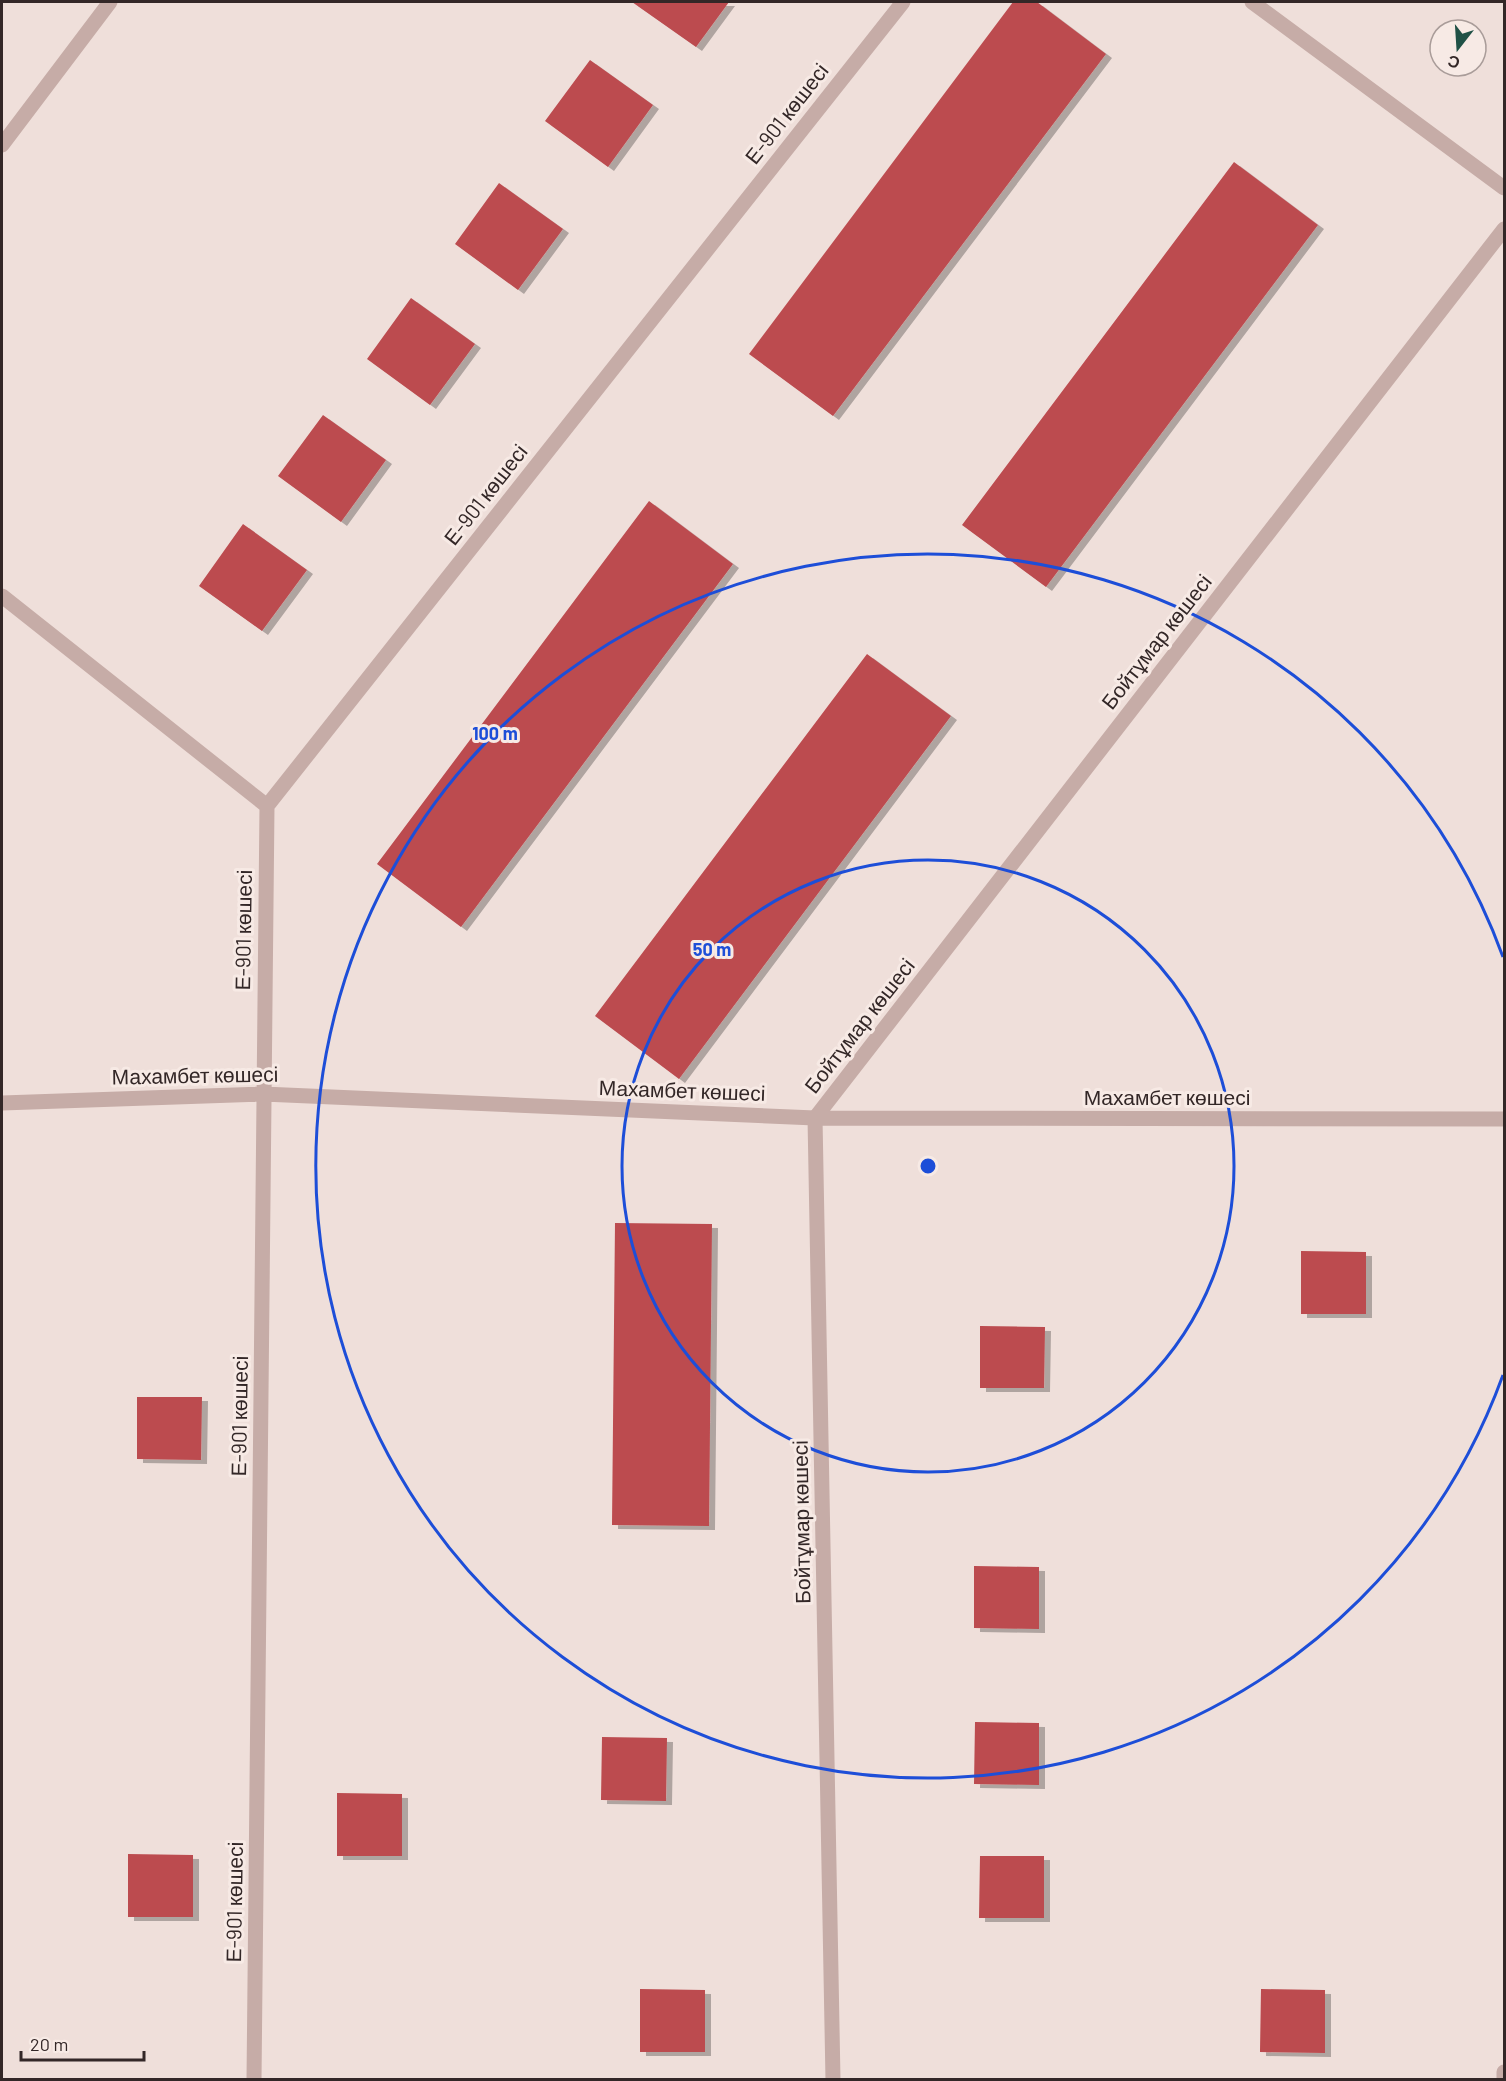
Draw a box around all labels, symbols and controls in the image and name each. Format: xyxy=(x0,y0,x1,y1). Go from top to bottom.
north arrow xyxy=(1428,18,1488,78)
text: С xyxy=(1445,52,1462,74)
street label: Е-901 көшесі xyxy=(739,58,833,168)
street label: Е-901 көшесі xyxy=(438,439,532,549)
street label: Бойтұмар көшесі xyxy=(1096,569,1216,713)
text: 100 m xyxy=(472,722,518,744)
street label: Е-901 көшесі xyxy=(229,869,256,990)
text: 50 m xyxy=(693,938,731,960)
street label: Бойтұмар көшесі xyxy=(799,953,919,1097)
street label: Махамбет көшесі xyxy=(111,1061,279,1088)
street label: Махамбет көшесі xyxy=(598,1074,766,1105)
street label: Махамбет көшесі xyxy=(1084,1084,1250,1109)
centre of rings xyxy=(918,1156,938,1176)
street label: Е-901 көшесі xyxy=(225,1355,252,1476)
street label: Бойтұмар көшесі xyxy=(787,1440,814,1604)
street label: Е-901 көшесі xyxy=(220,1841,247,1962)
scale bar xyxy=(21,2024,144,2062)
text: 20 m xyxy=(30,2033,68,2055)

